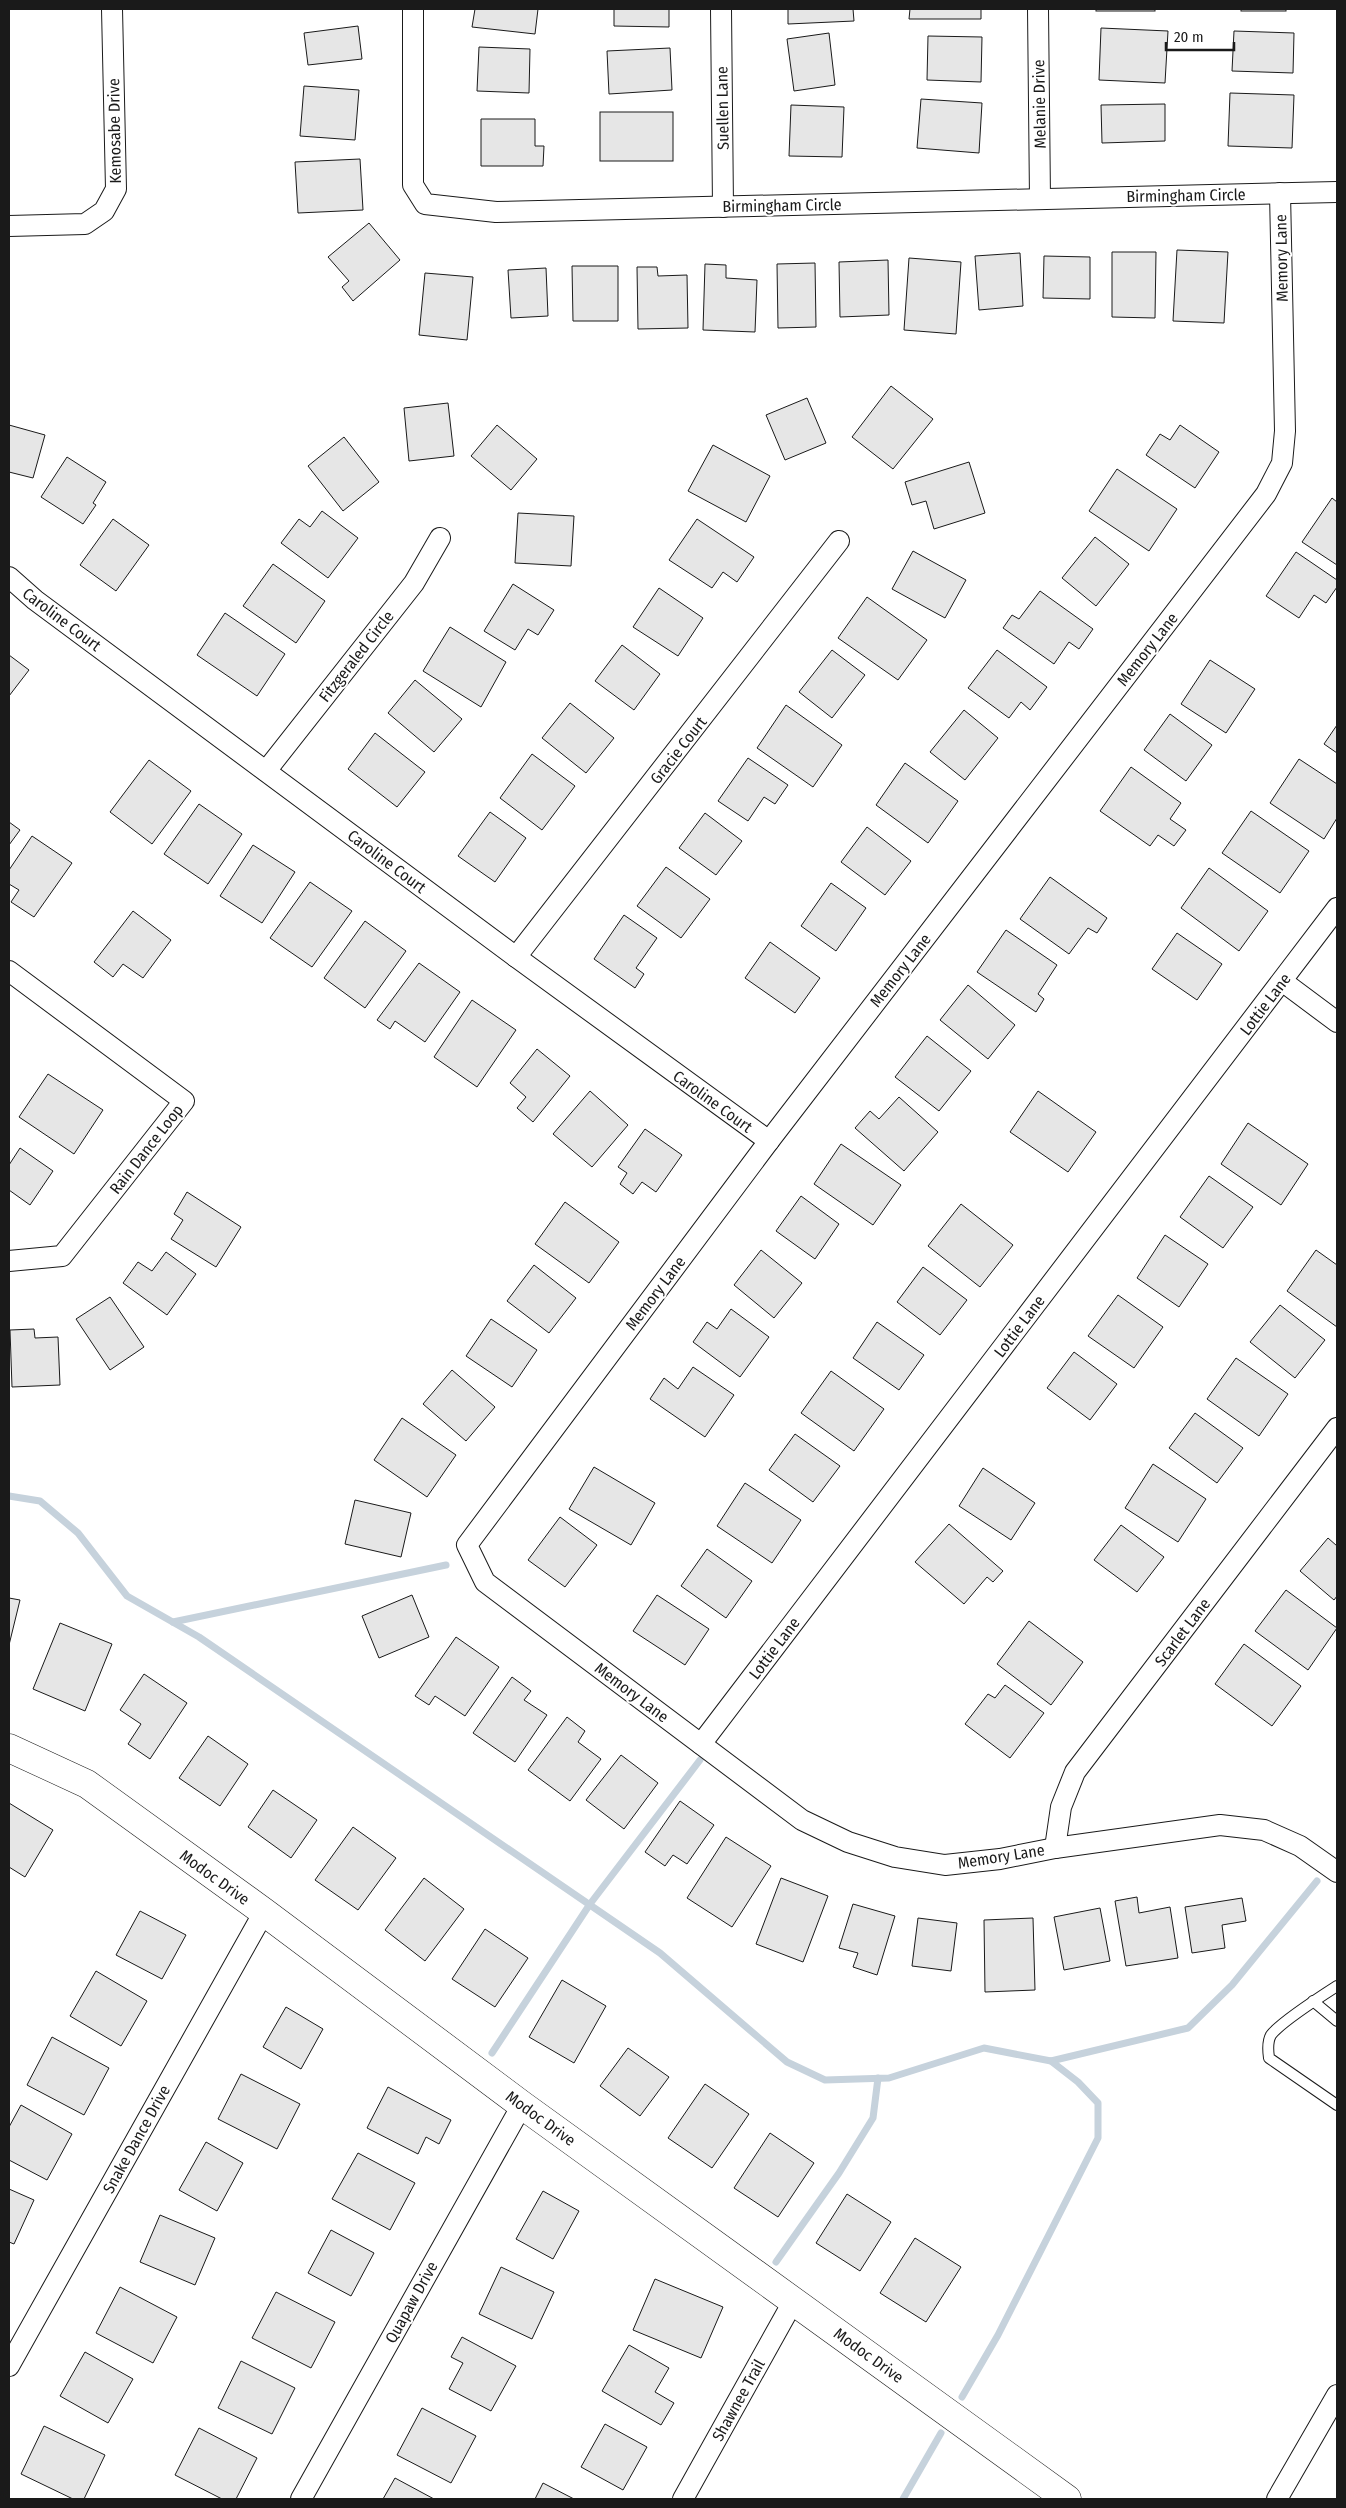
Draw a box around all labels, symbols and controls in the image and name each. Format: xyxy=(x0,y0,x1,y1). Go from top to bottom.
scale bar xyxy=(1166,20,1234,52)
text: 20 m xyxy=(1174,28,1204,46)
street label: Melanie Drive xyxy=(1029,59,1050,149)
street label: Suellen Lane xyxy=(712,66,733,150)
street label: Kemosabe Drive xyxy=(104,78,125,184)
street label: Birmingham Circle xyxy=(1126,185,1246,206)
street label: Birmingham Circle xyxy=(722,195,842,216)
street label: Memory Lane xyxy=(1271,214,1292,302)
street label: Caroline Court xyxy=(19,584,105,655)
street label: Fitzgeraled Circle xyxy=(315,607,398,706)
street label: Memory Lane xyxy=(1113,609,1182,690)
street label: Gracie Court xyxy=(646,712,711,788)
street label: Caroline Court xyxy=(344,826,430,897)
street label: Memory Lane xyxy=(866,930,935,1011)
street label: Lottie Lane xyxy=(1236,970,1295,1039)
street label: Caroline Court xyxy=(669,1066,757,1137)
street label: Rain Dance Loop xyxy=(106,1101,187,1198)
street label: Memory Lane xyxy=(621,1253,689,1334)
street label: Lottie Lane xyxy=(990,1292,1049,1361)
street label: Scarlet Lane xyxy=(1151,1594,1214,1670)
street label: Lottie Lane xyxy=(745,1614,804,1683)
street label: Memory Lane xyxy=(591,1658,672,1726)
street label: Memory Lane xyxy=(956,1840,1046,1873)
street label: Modoc Drive xyxy=(176,1846,253,1909)
street label: Snake Dance Drive xyxy=(99,2082,174,2197)
street label: Modoc Drive xyxy=(502,2087,579,2150)
street label: Quapaw Drive xyxy=(381,2258,442,2346)
street label: Modoc Drive xyxy=(830,2324,907,2387)
street label: Shawnee Trail xyxy=(708,2356,769,2445)

